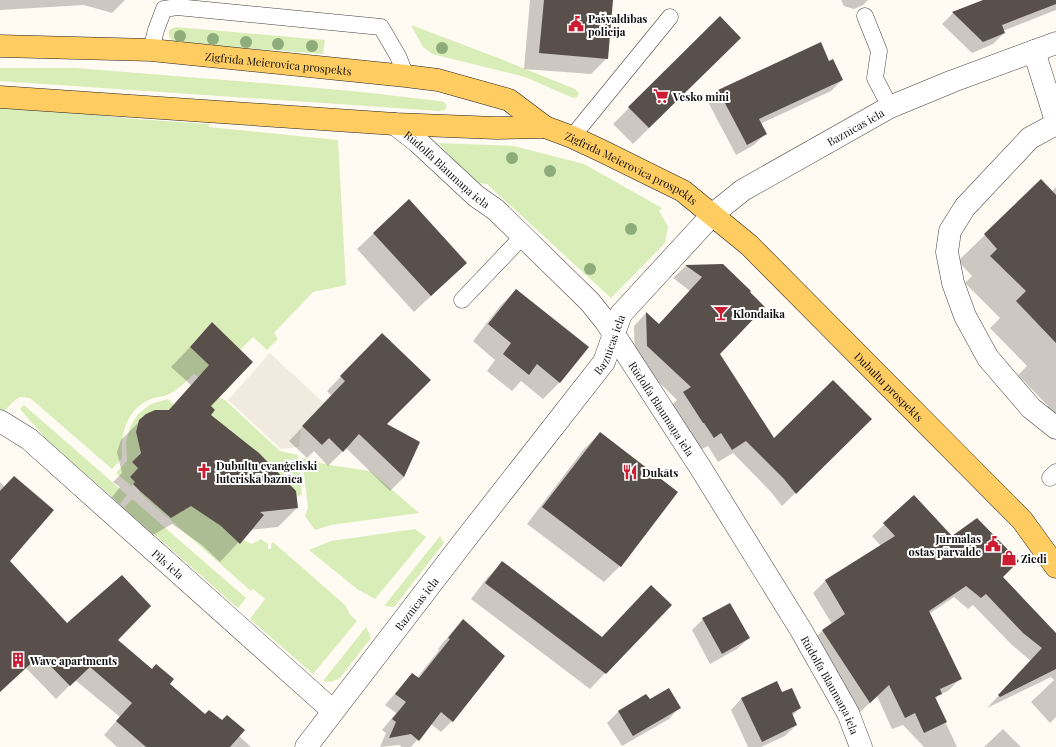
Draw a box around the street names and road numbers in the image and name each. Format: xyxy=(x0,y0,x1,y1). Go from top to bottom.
street label: Zigfrīda Meierovica prospekts xyxy=(204,48,352,78)
street label: Baznīcas iela xyxy=(824,104,887,149)
street label: Rūdolfa Blaumaņa iela xyxy=(401,127,493,211)
street label: Zigfrīda Meierovica prospekts xyxy=(563,128,701,208)
street label: Baznīcas iela xyxy=(590,312,628,377)
street label: Dubultu prospekts xyxy=(852,348,927,424)
street label: Rūdolfa Blaumaņa iela xyxy=(626,358,699,459)
street label: Pils iela xyxy=(149,545,188,582)
street label: Baznīcas iela xyxy=(391,573,442,633)
street label: Rūdolfa Blaumaņa iela xyxy=(798,633,863,737)

